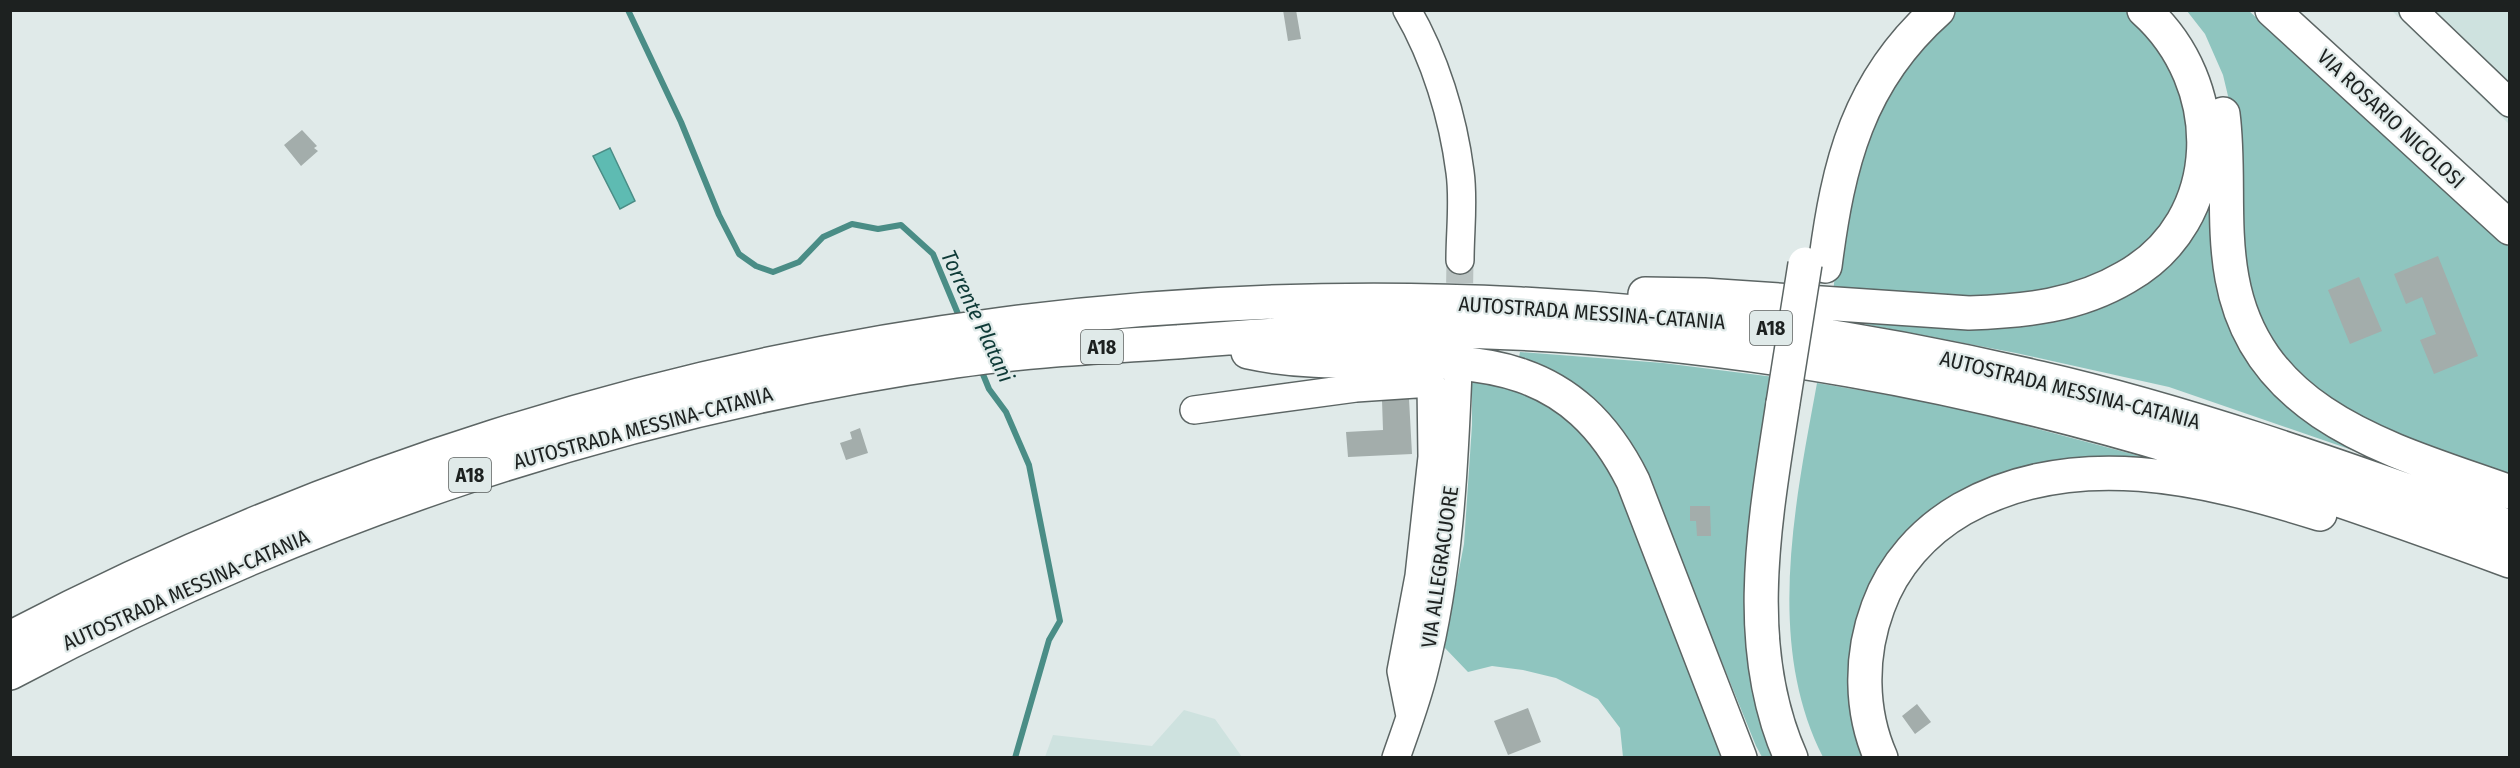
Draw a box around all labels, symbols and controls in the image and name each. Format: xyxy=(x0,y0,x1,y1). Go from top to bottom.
street label: VIA ROSARIO NICOLOSI xyxy=(2312,44,2470,194)
water label: Torrente Platani xyxy=(935,246,1020,387)
street label: AUTOSTRADA MESSINA-CATANIA xyxy=(1458,291,1726,335)
road number: A18 xyxy=(1750,311,1792,345)
road number: A18 xyxy=(1081,330,1123,364)
street label: AUTOSTRADA MESSINA-CATANIA xyxy=(1937,345,2203,435)
street label: AUTOSTRADA MESSINA-CATANIA xyxy=(511,381,775,475)
road number: A18 xyxy=(449,458,491,492)
street label: VIA ALLEGRACUORE xyxy=(1416,484,1464,650)
street label: AUTOSTRADA MESSINA-CATANIA xyxy=(59,524,313,656)

